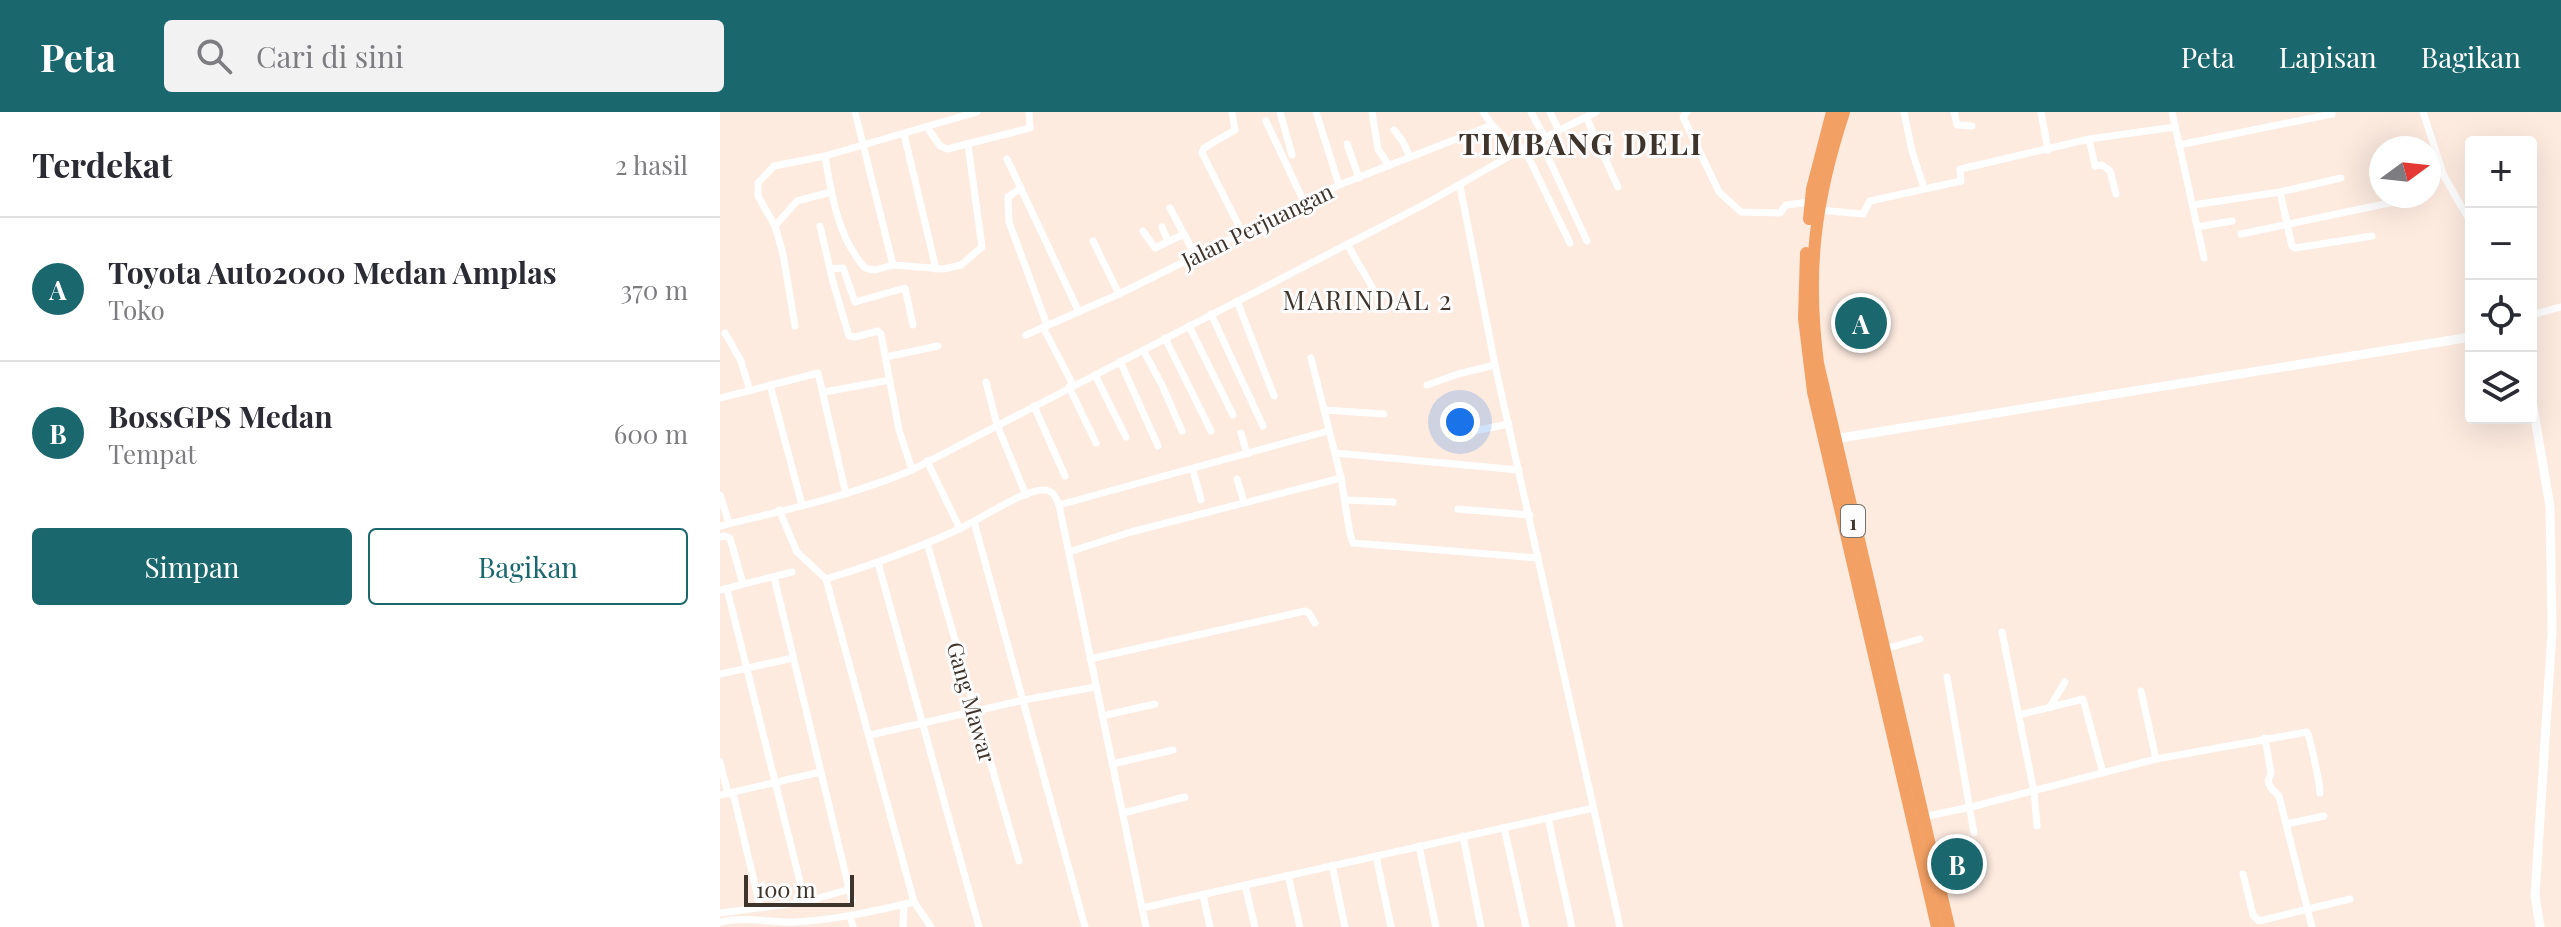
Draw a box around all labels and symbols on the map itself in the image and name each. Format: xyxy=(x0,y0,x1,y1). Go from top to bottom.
district label: TIMBANG DELI xyxy=(1459,123,1703,163)
north arrow xyxy=(2369,136,2441,208)
street label: Jalan Perjuangan xyxy=(1175,175,1338,275)
district label: MARINDAL 2 xyxy=(1283,282,1453,317)
pin: A xyxy=(1835,293,1887,353)
your location xyxy=(1440,402,1480,442)
road number: 1 xyxy=(1841,505,1865,537)
street label: Gang Mawar xyxy=(941,638,1004,766)
pin: B xyxy=(1931,834,1983,894)
scale bar xyxy=(744,871,854,907)

